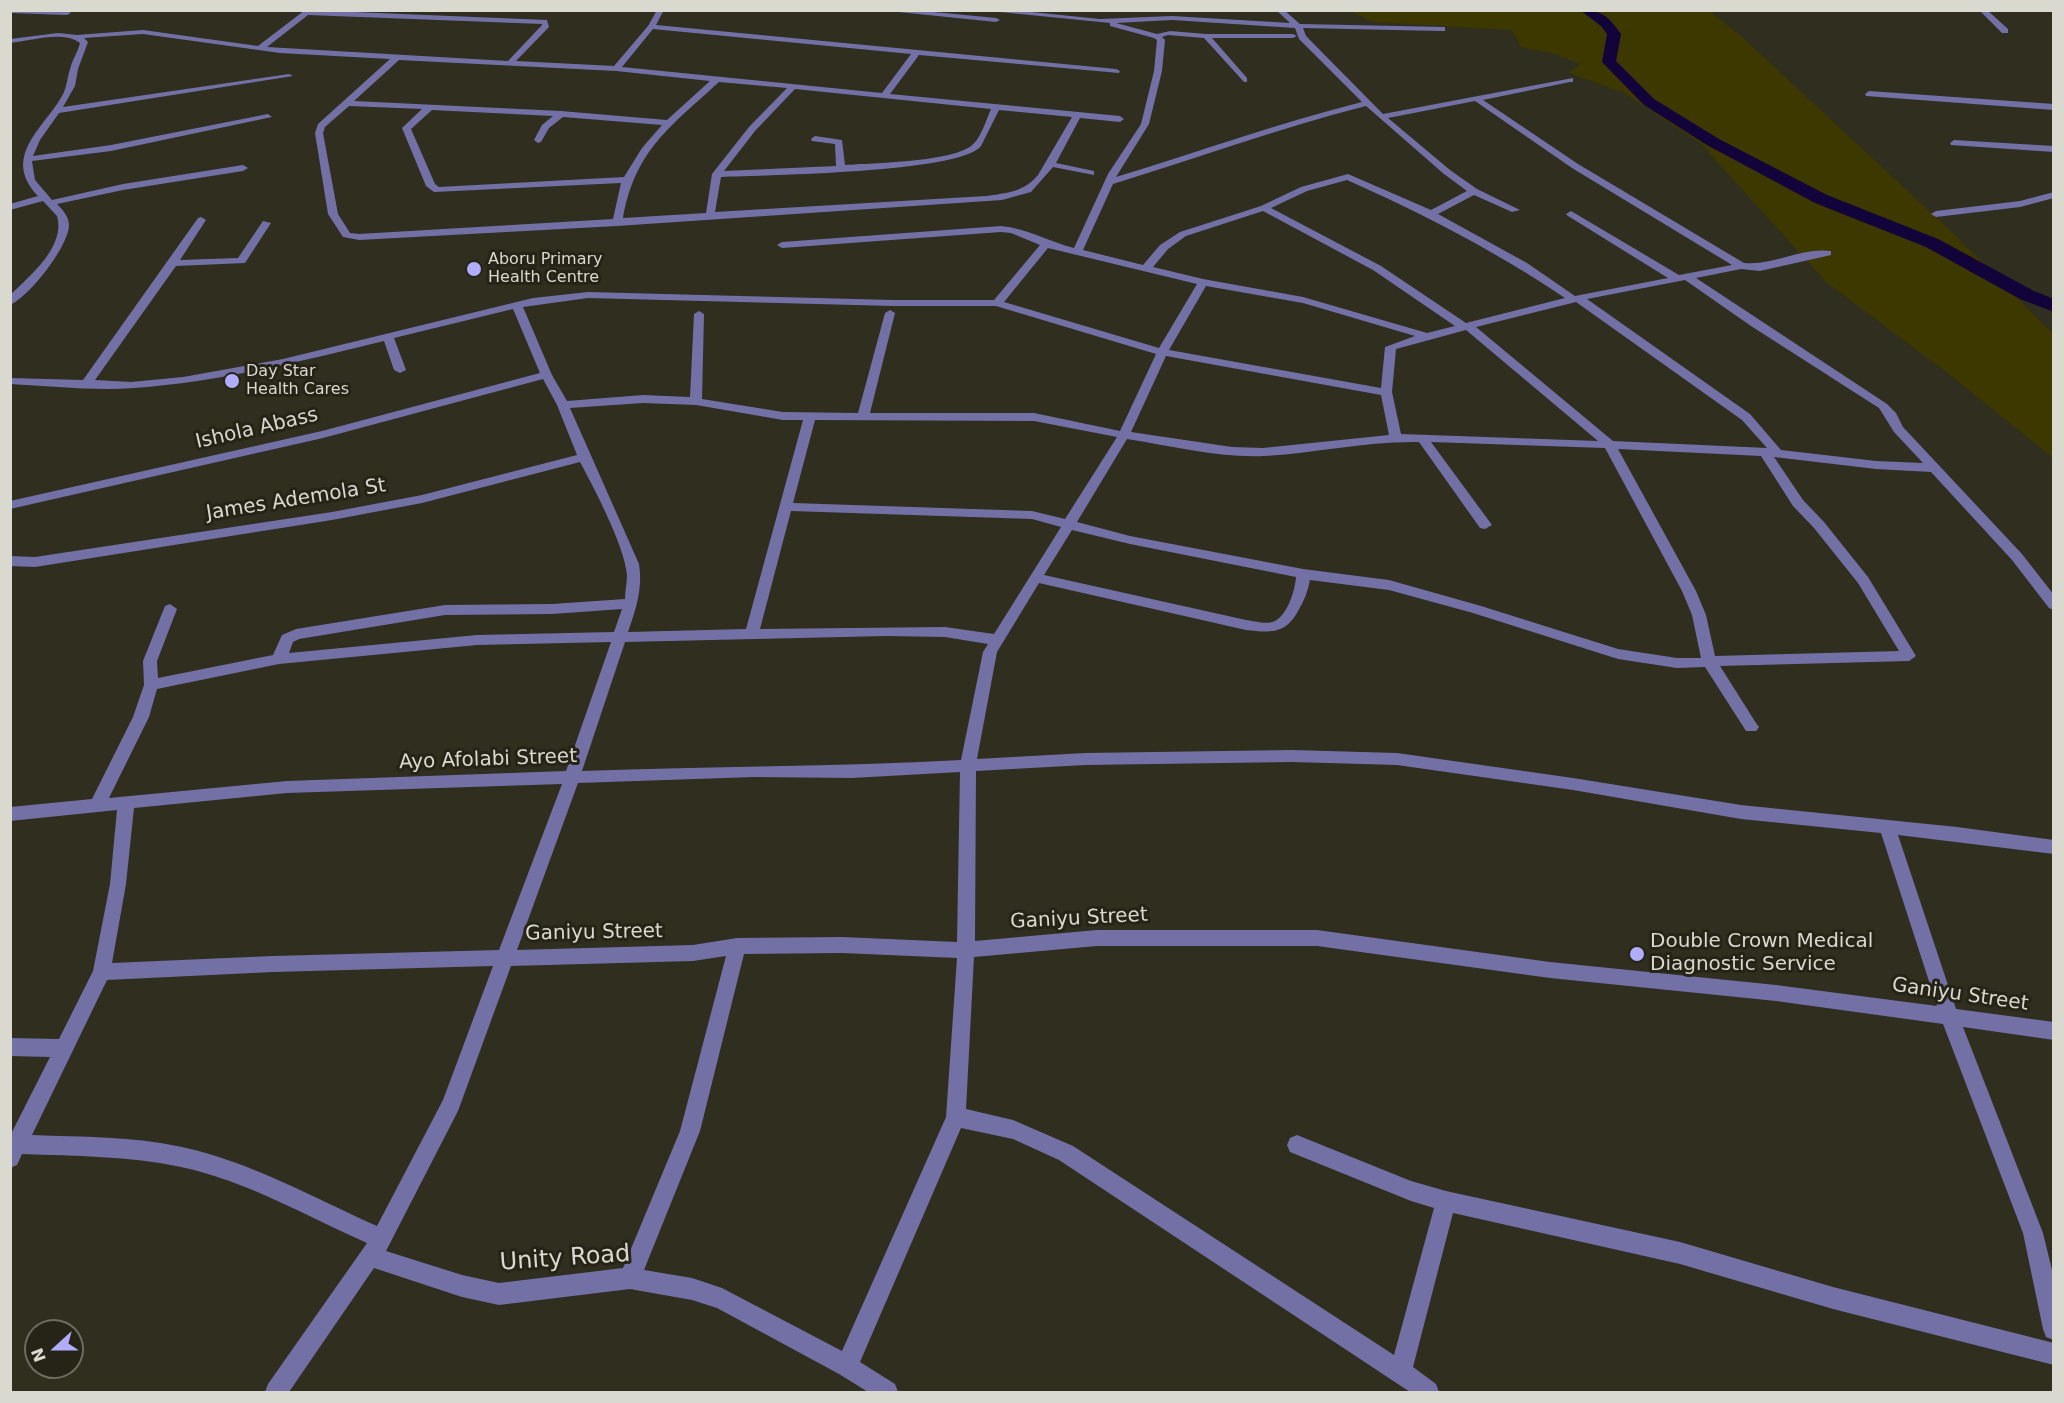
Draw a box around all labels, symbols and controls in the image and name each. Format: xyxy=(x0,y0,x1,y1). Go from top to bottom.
place label: Aboru Primary Health Centre xyxy=(488,250,603,288)
marker: Aboru Primary Health Centre xyxy=(465,260,483,278)
place label: Day Star Health Cares xyxy=(246,362,349,400)
marker: Day Star Health Cares xyxy=(223,372,241,390)
street label: Ishola Abass xyxy=(193,403,321,455)
street label: James Ademola St xyxy=(205,474,387,526)
street label: Ayo Afolabi Street xyxy=(399,745,577,775)
street label: Ganiyu Street xyxy=(1010,903,1148,935)
street label: Ganiyu Street xyxy=(525,920,663,946)
place label: Double Crown Medical Diagnostic Service xyxy=(1650,930,1873,977)
marker: Double Crown Medical Diagnostic Service xyxy=(1628,945,1646,963)
street label: Ganiyu Street xyxy=(1890,974,2030,1016)
street label: Unity Road xyxy=(499,1240,631,1278)
north arrow xyxy=(24,1319,84,1379)
text: N xyxy=(27,1345,50,1365)

